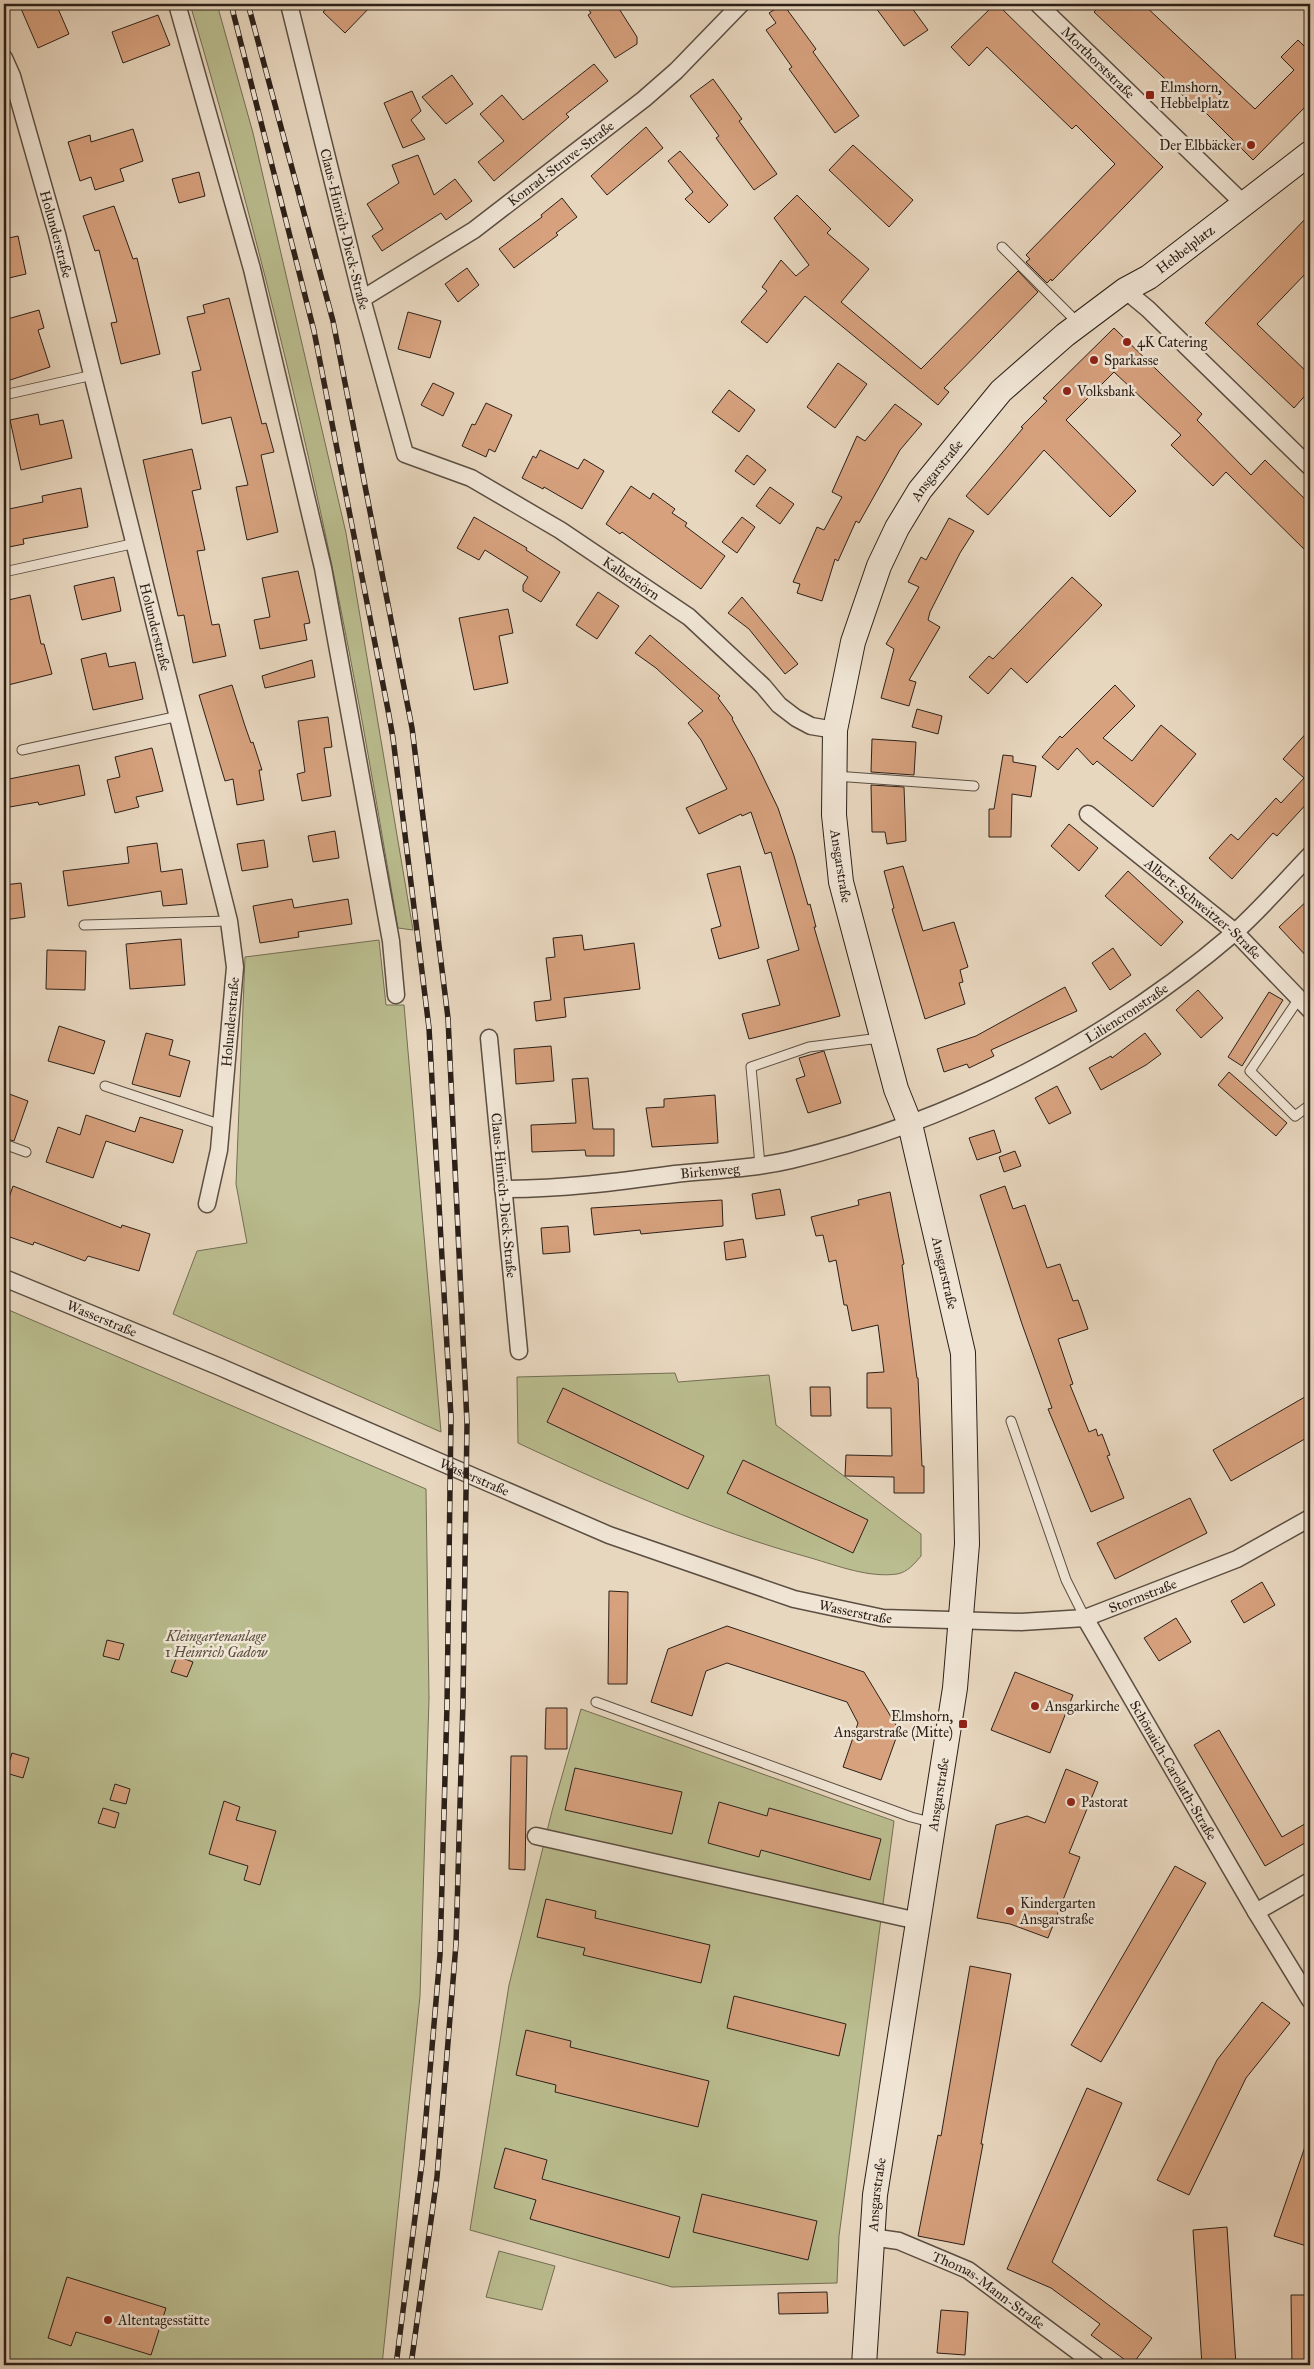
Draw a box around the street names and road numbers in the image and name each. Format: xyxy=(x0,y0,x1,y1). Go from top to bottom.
street label: Morthorststraße xyxy=(1057,23,1138,103)
street label: Konrad-Struve-Straße xyxy=(504,117,618,210)
street label: Claus-Hinrich-Dieck-Straße xyxy=(316,147,373,312)
street label: Holunderstraße xyxy=(36,188,76,280)
street label: Hebbelplatz xyxy=(1153,221,1218,277)
street label: Ansgarstraße xyxy=(907,436,967,505)
street label: Kalberhörn xyxy=(599,553,663,604)
street label: Holunderstraße xyxy=(136,581,174,673)
street label: Ansgarstraße xyxy=(826,827,855,904)
street label: Albert-Schweitzer-Straße xyxy=(1140,854,1265,963)
street label: Holunderstraße xyxy=(218,976,243,1068)
street label: Liliencronstraße xyxy=(1082,980,1172,1047)
street label: Claus-Hinrich-Dieck-Straße xyxy=(487,1112,520,1279)
street label: Birkenweg xyxy=(680,1160,741,1182)
street label: Ansgarstraße xyxy=(928,1234,961,1311)
street label: Wasserstraße xyxy=(64,1297,140,1341)
street label: Wasserstraße xyxy=(437,1455,512,1500)
street label: Stormstraße xyxy=(1106,1575,1179,1617)
street label: Wasserstraße xyxy=(817,1597,892,1627)
street label: Schönaich-Carolath-Straße xyxy=(1126,1697,1220,1843)
street label: Ansgarstraße xyxy=(924,1756,953,1833)
street label: Ansgarstraße xyxy=(865,2156,890,2233)
street label: Thomas-Mann-Straße xyxy=(930,2248,1048,2333)

